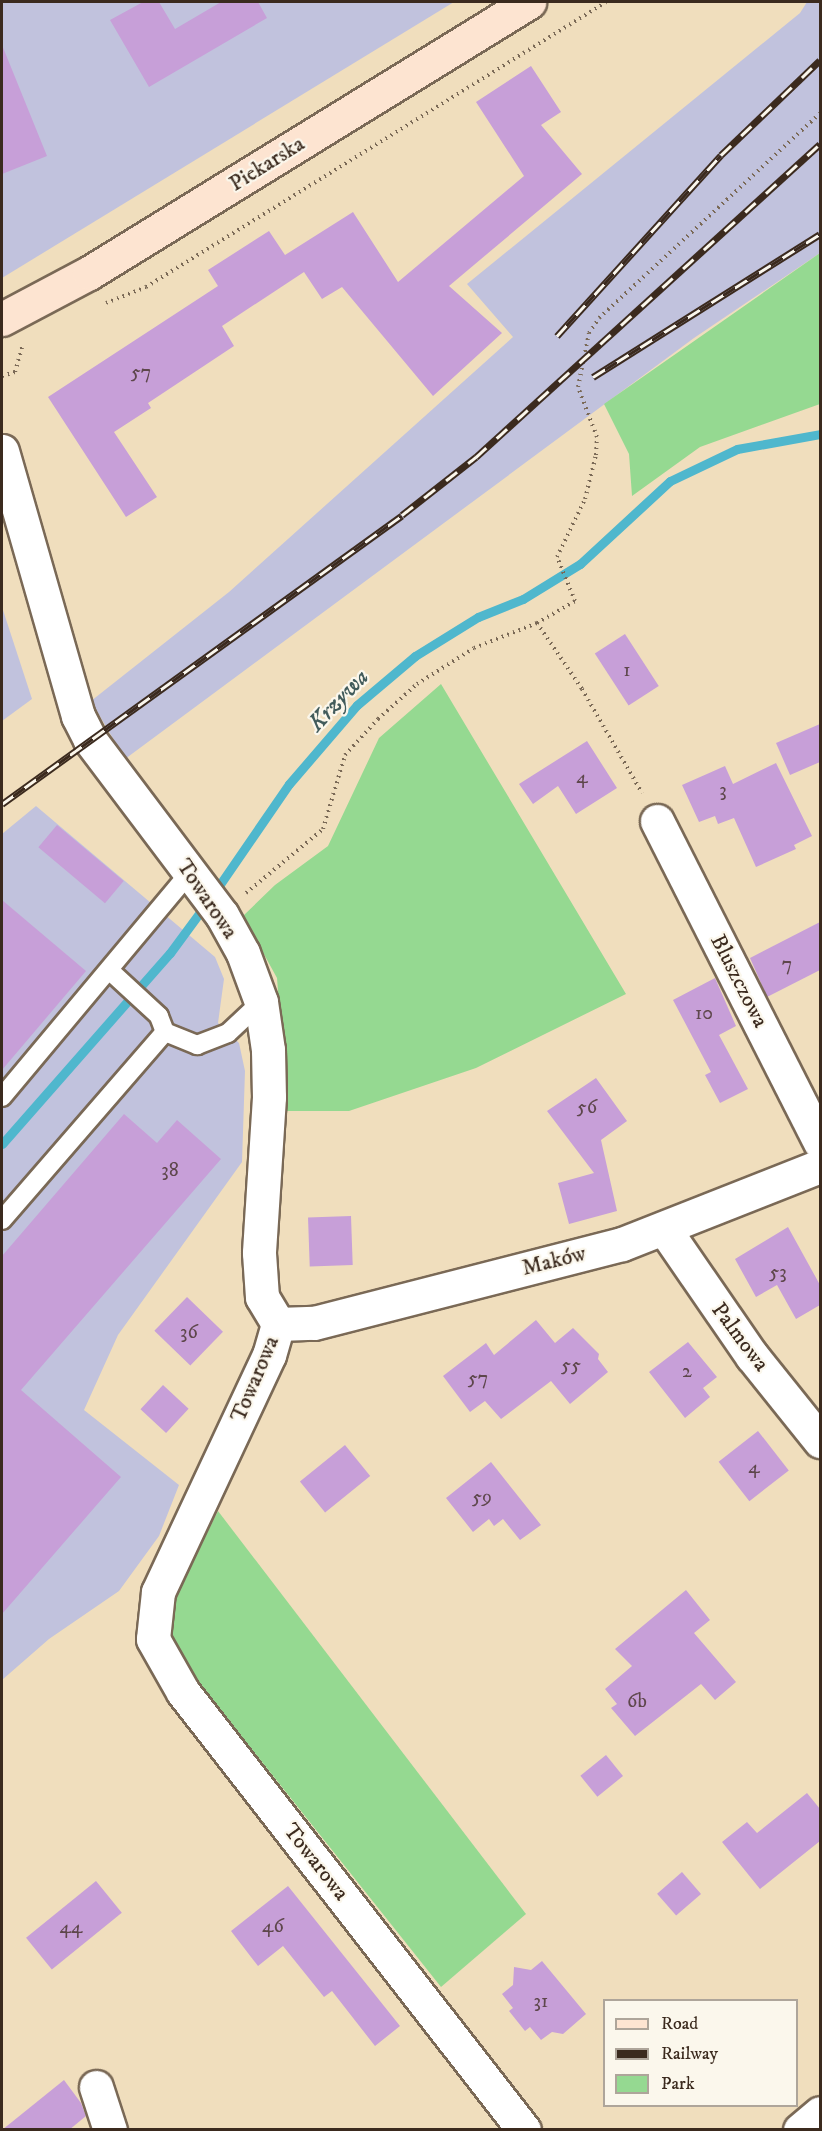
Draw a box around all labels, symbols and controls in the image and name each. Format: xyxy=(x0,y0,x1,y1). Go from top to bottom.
street label: Piekarska xyxy=(225,131,309,197)
house number: 57 xyxy=(131,360,151,384)
house number: 1 xyxy=(623,658,631,682)
water label: Krzywa xyxy=(302,664,376,738)
house number: 4 xyxy=(576,765,588,789)
house number: 3 xyxy=(719,778,727,802)
street label: Towarowa xyxy=(171,854,243,944)
street label: Bluszczowa xyxy=(704,930,774,1032)
house number: 7 xyxy=(782,952,792,976)
house number: 10 xyxy=(695,1001,713,1025)
house number: 56 xyxy=(577,1095,597,1119)
house number: 38 xyxy=(161,1158,179,1182)
street label: Maków xyxy=(519,1240,589,1282)
house number: 53 xyxy=(769,1260,787,1284)
street label: Palmowa xyxy=(706,1297,774,1377)
house number: 36 xyxy=(180,1320,198,1344)
street label: Towarowa xyxy=(225,1332,285,1426)
house number: 55 xyxy=(561,1353,581,1377)
house number: 2 xyxy=(682,1359,692,1383)
house number: 57 xyxy=(468,1366,488,1390)
house number: 4 xyxy=(748,1455,760,1479)
house number: 59 xyxy=(472,1485,492,1509)
house number: 6b xyxy=(627,1689,647,1713)
street label: Towarowa xyxy=(278,1818,354,1906)
house number: 46 xyxy=(262,1914,284,1938)
house number: 44 xyxy=(59,1915,83,1939)
house number: 31 xyxy=(534,1989,548,2013)
legend xyxy=(603,1999,798,2107)
text: Road xyxy=(661,2013,698,2035)
text: Railway xyxy=(661,2043,718,2065)
text: Park xyxy=(661,2073,695,2095)

